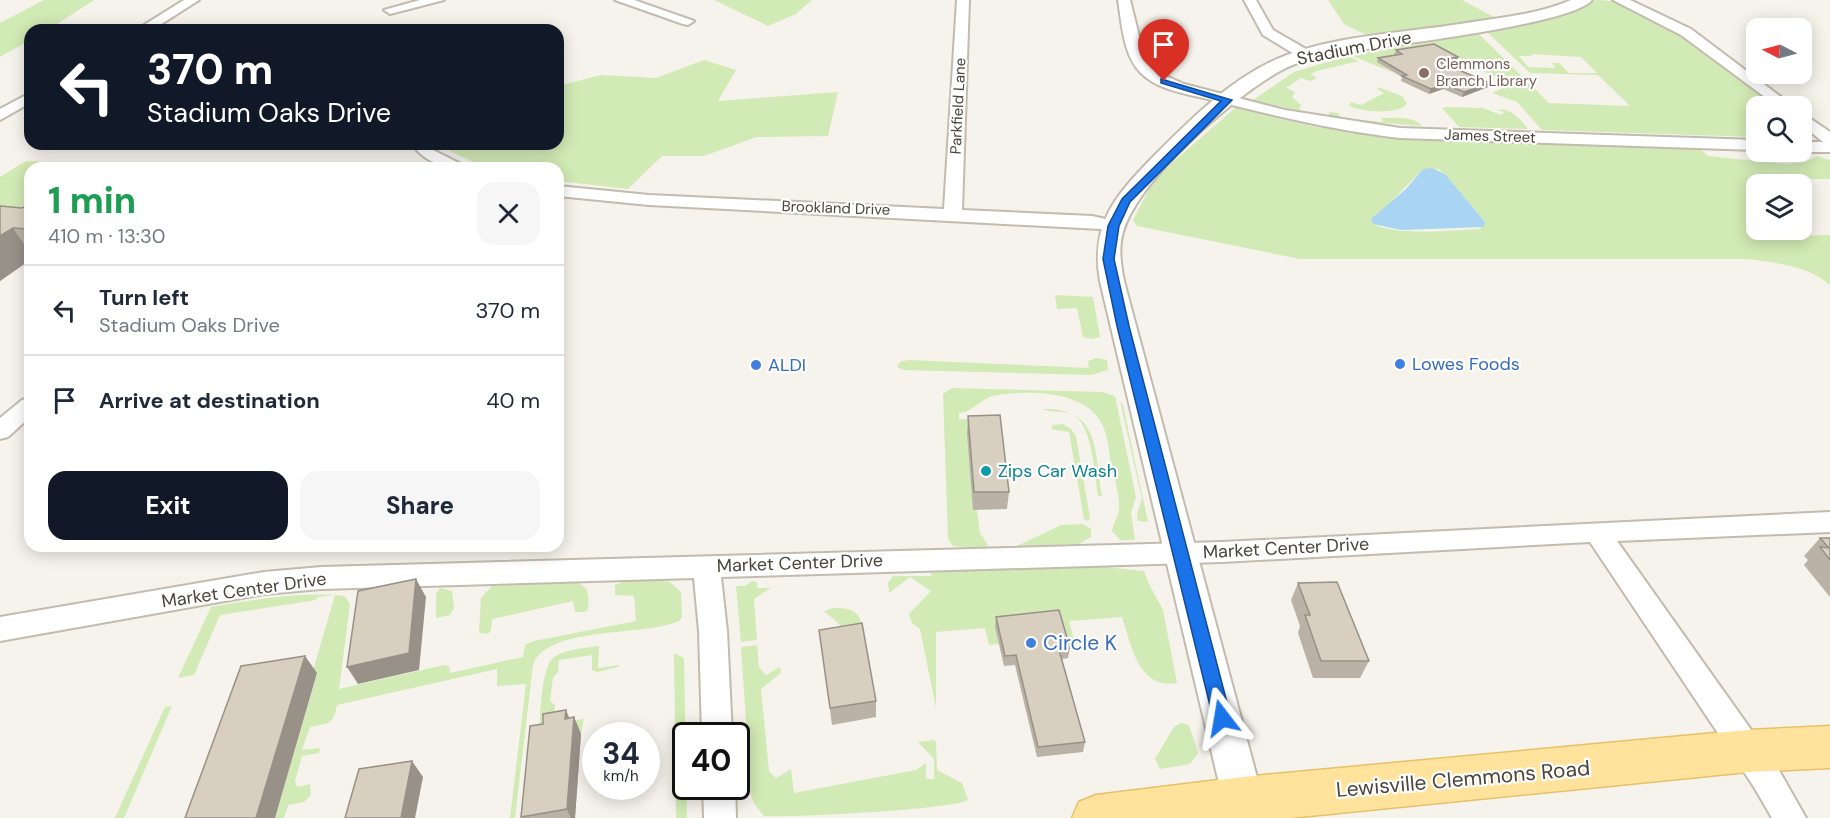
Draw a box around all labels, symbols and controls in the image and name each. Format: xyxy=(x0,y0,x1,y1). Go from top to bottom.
north arrow xyxy=(1746,18,1812,84)
map controls xyxy=(1746,18,1812,240)
pin xyxy=(1138,19,1189,81)
street label: Stadium Drive xyxy=(1294,25,1414,71)
icon: arrive xyxy=(1147,28,1180,61)
text: 370 m xyxy=(147,42,273,97)
icon: left xyxy=(48,48,126,126)
place label: Clemmons Branch Library xyxy=(1436,54,1538,91)
street label: Parkfield Lane xyxy=(945,57,971,155)
marker: Clemmons Branch Library xyxy=(1417,66,1431,80)
text: Stadium Oaks Drive xyxy=(147,95,391,130)
button: search xyxy=(1746,96,1812,162)
street label: James Street xyxy=(1444,124,1536,148)
button: layers xyxy=(1746,174,1812,240)
text: 1 min xyxy=(48,177,136,224)
button: close xyxy=(477,182,540,245)
street label: Brookland Drive xyxy=(781,196,891,220)
text: 410 m · 13:30 xyxy=(48,223,165,249)
text: Turn left xyxy=(99,283,189,312)
icon: left xyxy=(48,294,81,327)
text: 370 m xyxy=(475,296,540,325)
text: Stadium Oaks Drive xyxy=(99,312,280,338)
place label: Lowes Foods xyxy=(1412,352,1520,376)
place label: ALDI xyxy=(768,353,806,377)
marker: Lowes Foods xyxy=(1393,357,1407,371)
marker: ALDI xyxy=(749,358,763,372)
icon: arrive xyxy=(48,384,81,417)
text: Arrive at destination xyxy=(99,386,320,415)
text: 40 m xyxy=(486,386,540,415)
place label: Zips Car Wash xyxy=(998,459,1117,483)
marker: Zips Car Wash xyxy=(979,464,993,478)
button: Exit xyxy=(48,471,288,540)
button: Share xyxy=(300,471,540,540)
street label: Market Center Drive xyxy=(1202,532,1370,564)
street label: Market Center Drive xyxy=(716,548,884,578)
street label: Market Center Drive xyxy=(160,567,328,613)
place label: Circle K xyxy=(1043,629,1117,657)
marker: Circle K xyxy=(1024,636,1038,650)
position arrow xyxy=(1190,686,1254,750)
speed limit sign: 40 xyxy=(672,722,750,800)
text: 34 xyxy=(602,734,640,773)
street label: Lewisville Clemmons Road xyxy=(1335,754,1591,804)
text: km/h xyxy=(603,766,639,786)

